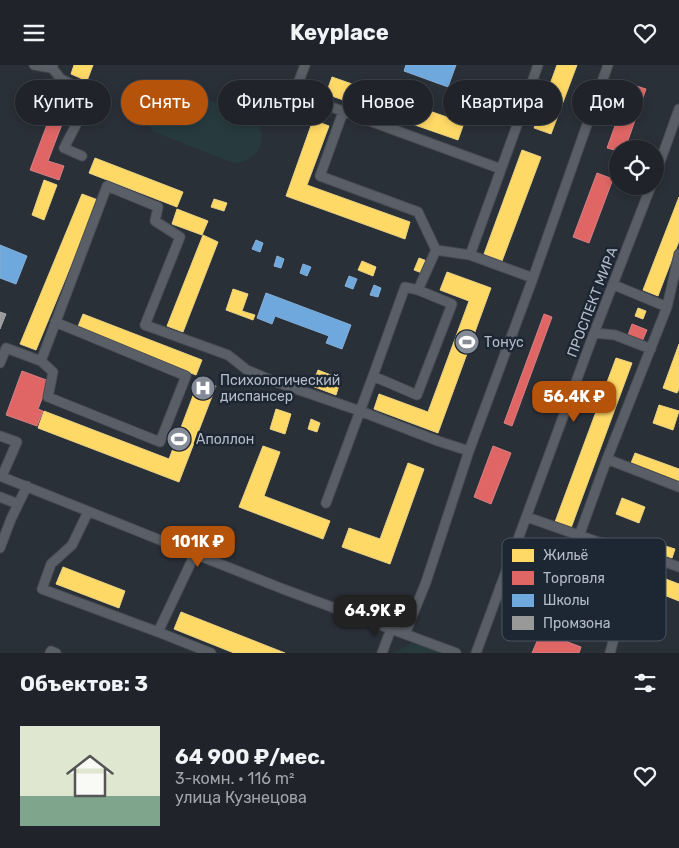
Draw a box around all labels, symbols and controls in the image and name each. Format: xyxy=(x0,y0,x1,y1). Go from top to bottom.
icon: menu xyxy=(20,19,48,47)
text: Keyplace xyxy=(290,19,389,46)
icon: heart xyxy=(631,19,659,47)
chip: Купить xyxy=(15,80,111,125)
chip: Снять xyxy=(121,80,208,125)
chip: Фильтры xyxy=(218,80,333,125)
chip: Новое xyxy=(343,80,433,125)
chip: Квартира xyxy=(443,80,562,125)
chip: Дом xyxy=(572,80,643,125)
map controls xyxy=(609,140,664,195)
button: locate xyxy=(609,140,664,195)
street label: ПРОСПЕКТ МИРА xyxy=(564,244,622,360)
sports icon: Тонус xyxy=(454,329,480,355)
place label: Тонус xyxy=(484,334,524,351)
place label: Психологический диспансер xyxy=(220,372,340,405)
hospital icon: Психологический диспансер xyxy=(190,375,216,401)
pin: 56.4K ₽ xyxy=(528,381,620,423)
text: 56.4K ₽ xyxy=(543,387,605,406)
sports icon: Аполлон xyxy=(166,426,192,452)
place label: Аполлон xyxy=(196,431,254,448)
pin: 101K ₽ xyxy=(157,525,239,568)
text: 101K ₽ xyxy=(172,532,224,551)
legend xyxy=(502,538,666,641)
text: Жильё xyxy=(543,547,589,564)
text: Торговля xyxy=(543,570,605,587)
text: Школы xyxy=(543,592,590,609)
pin: 64.9K ₽ xyxy=(329,595,421,637)
text: 64.9K ₽ xyxy=(345,601,405,620)
text: Промзона xyxy=(543,615,610,632)
icon: filters xyxy=(631,669,659,697)
text: Объектов: 3 xyxy=(20,671,148,696)
text: 64 900 ₽/мес. xyxy=(175,744,326,769)
icon: home xyxy=(60,746,120,806)
icon: heart xyxy=(631,762,659,790)
text: 3-комн. · 116 m² xyxy=(175,769,295,788)
text: улица Кузнецова xyxy=(175,788,307,807)

